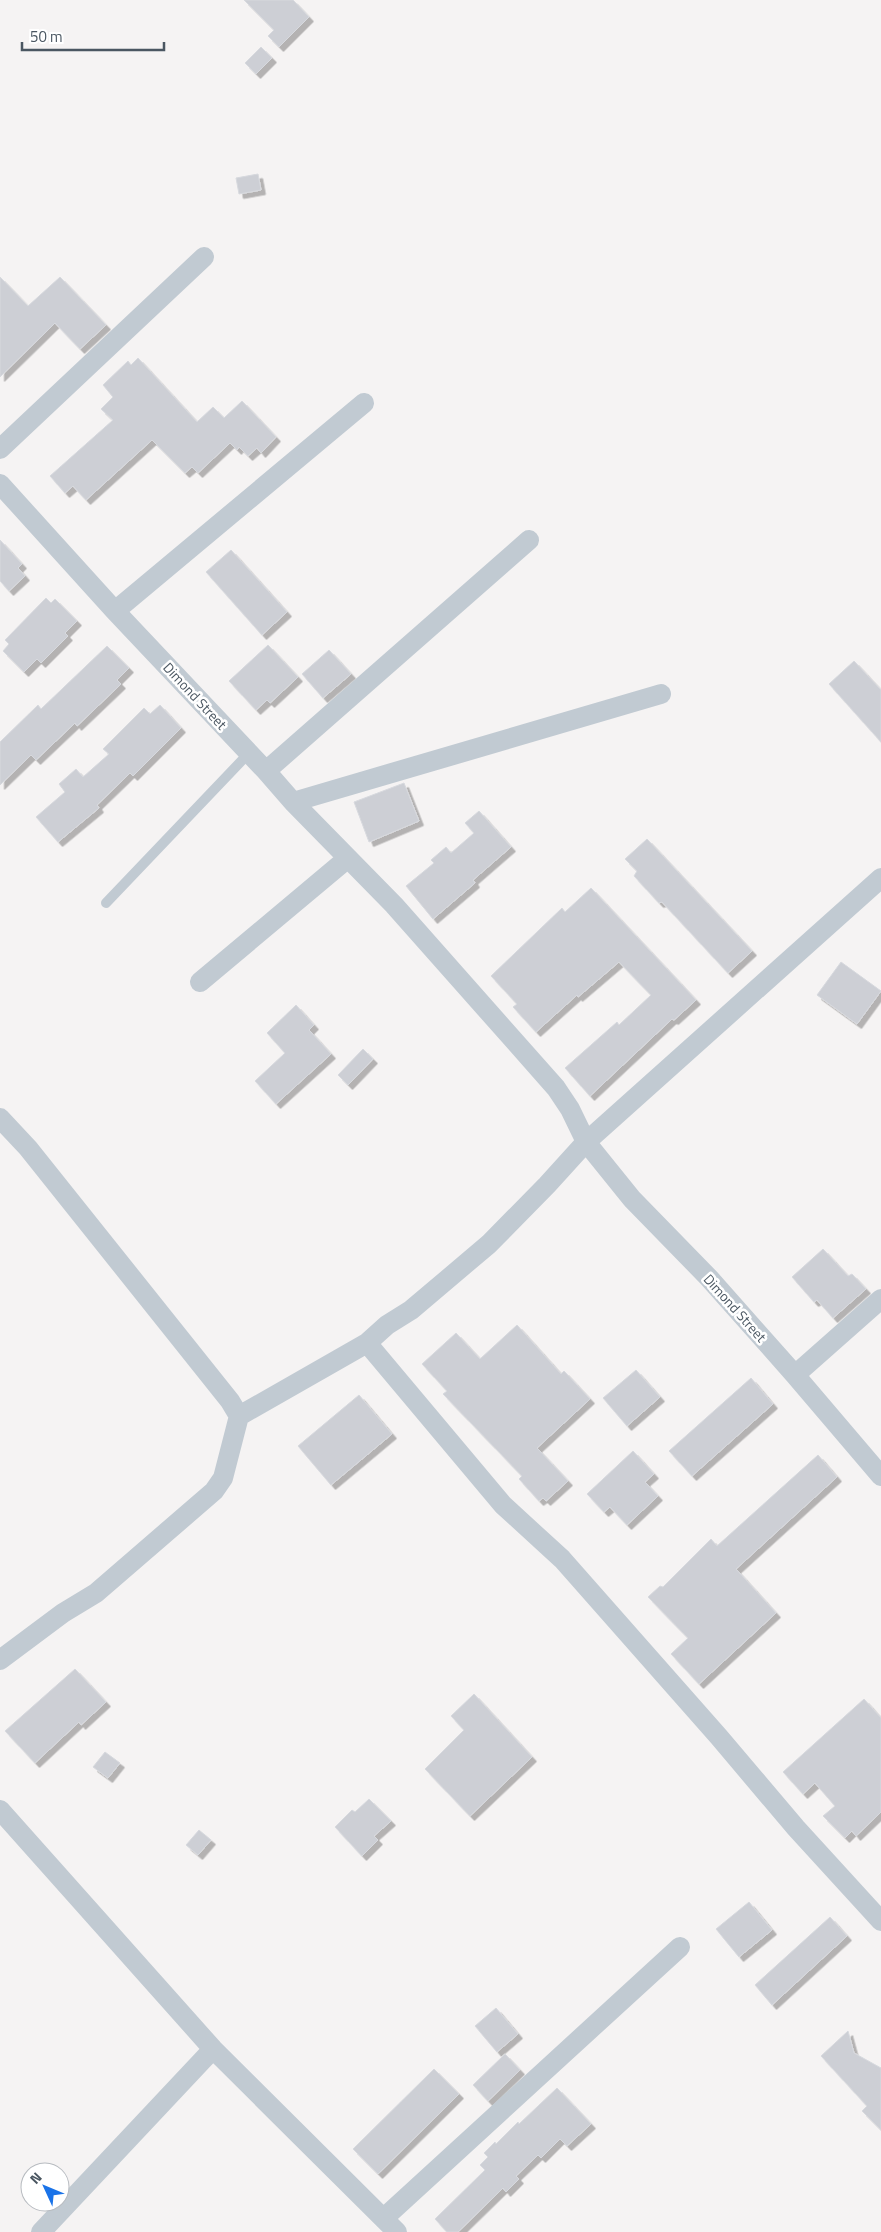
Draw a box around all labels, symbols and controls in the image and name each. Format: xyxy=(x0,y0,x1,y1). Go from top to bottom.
scale bar xyxy=(22,20,165,52)
text: 50 m xyxy=(30,25,63,48)
street label: Dimond Street xyxy=(159,657,232,734)
street label: Dimond Street xyxy=(699,1269,772,1346)
north arrow xyxy=(20,2162,70,2212)
text: N xyxy=(24,2167,46,2188)

